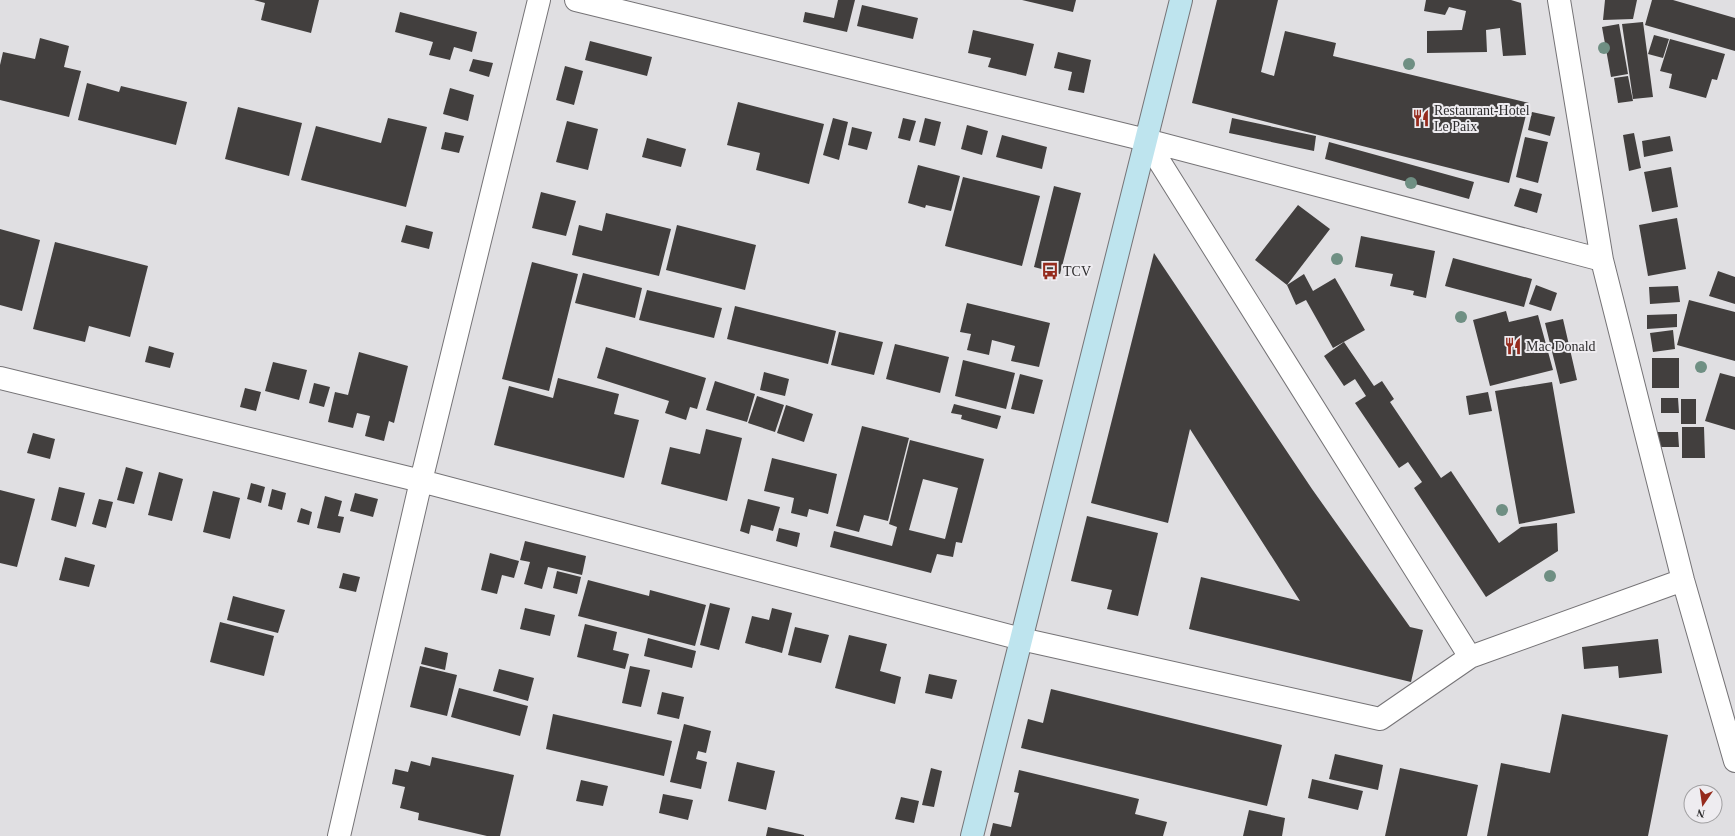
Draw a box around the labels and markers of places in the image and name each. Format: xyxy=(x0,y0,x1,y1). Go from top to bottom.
place label: Restaurant-Hotel Le Paix xyxy=(1434,103,1530,134)
restaurant icon: Restaurant-Hotel Le Paix xyxy=(1411,108,1431,128)
bus stop icon: TCV xyxy=(1040,261,1060,281)
place label: TCV xyxy=(1063,264,1091,279)
restaurant icon: Mac Donald xyxy=(1503,336,1523,356)
place label: Mac Donald xyxy=(1526,339,1596,354)

